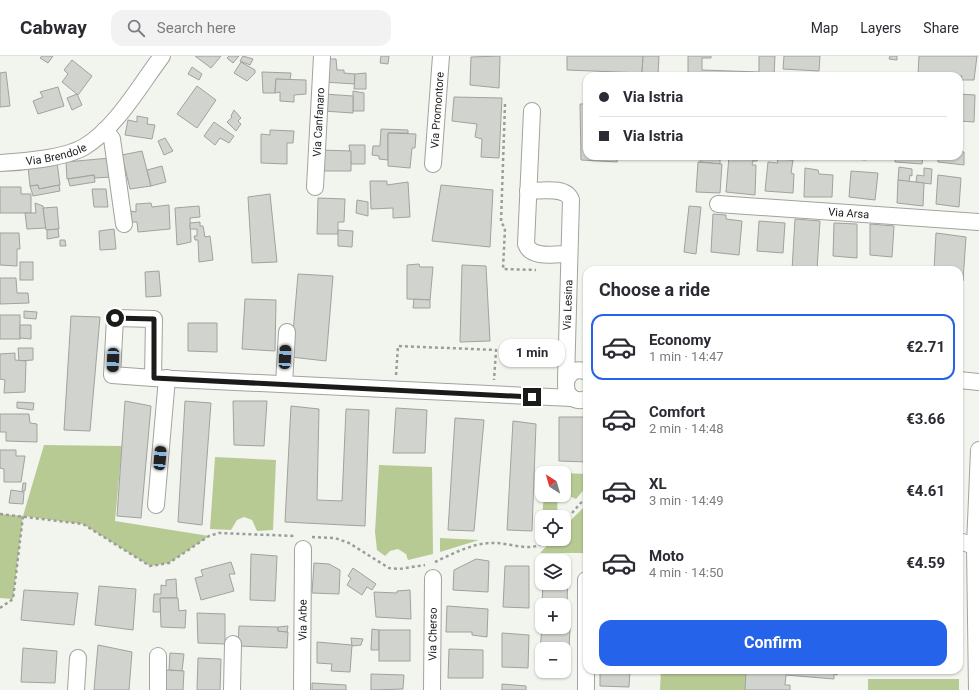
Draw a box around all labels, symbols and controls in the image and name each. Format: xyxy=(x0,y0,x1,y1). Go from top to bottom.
search box xyxy=(111,10,391,46)
text: Cabway xyxy=(20,16,87,39)
icon: search xyxy=(125,17,147,39)
text: Search here xyxy=(157,19,236,37)
text: Map xyxy=(811,20,838,36)
text: Layers xyxy=(860,20,901,36)
text: Share xyxy=(923,20,959,36)
street label: Via Promontore xyxy=(428,71,446,149)
street label: Via Canfanaro xyxy=(310,87,327,157)
text: Via Istria xyxy=(623,88,683,106)
text: Via Istria xyxy=(623,127,683,145)
street label: Via Brendole xyxy=(25,140,89,168)
street label: Via Arsa xyxy=(828,205,870,221)
street label: Via Lesina xyxy=(561,279,575,330)
text: Choose a ride xyxy=(599,279,710,300)
route start xyxy=(106,309,124,327)
icon: car xyxy=(601,329,637,365)
text: Economy xyxy=(649,331,711,349)
text: €2.71 xyxy=(906,338,945,356)
callout: 1 min xyxy=(499,339,565,367)
car xyxy=(278,345,292,369)
text: 1 min xyxy=(516,345,548,360)
car xyxy=(107,348,119,372)
text: 1 min · 14:47 xyxy=(649,349,724,364)
route end xyxy=(523,388,541,406)
icon: car xyxy=(601,401,637,437)
text: Comfort xyxy=(649,403,705,421)
text: €3.66 xyxy=(906,410,945,428)
text: 2 min · 14:48 xyxy=(649,421,724,436)
car xyxy=(153,446,167,470)
north arrow xyxy=(535,466,571,502)
map controls xyxy=(535,466,571,678)
icon: car xyxy=(601,473,637,509)
text: XL xyxy=(649,475,667,493)
text: €4.61 xyxy=(906,482,945,500)
text: 3 min · 14:49 xyxy=(649,493,724,508)
button: locate xyxy=(535,510,571,546)
icon: car xyxy=(601,545,637,581)
text: Moto xyxy=(649,547,684,565)
button: layers xyxy=(535,554,571,590)
text: €4.59 xyxy=(906,554,945,572)
text: 4 min · 14:50 xyxy=(649,565,724,580)
button: + xyxy=(535,598,571,634)
street label: Via Arbe xyxy=(296,599,309,641)
street label: Via Cherso xyxy=(426,607,439,661)
button: Confirm xyxy=(599,620,947,666)
button: − xyxy=(535,642,571,678)

